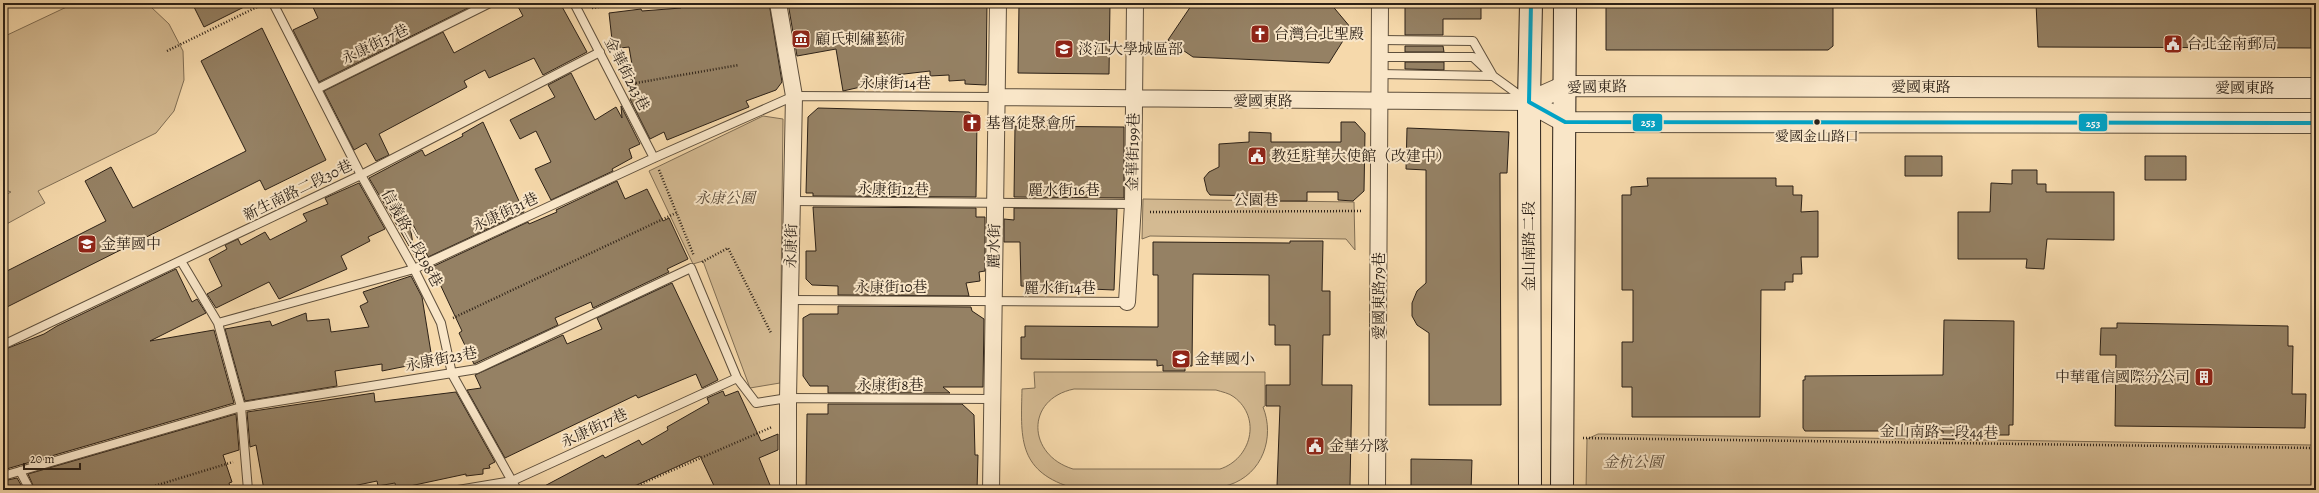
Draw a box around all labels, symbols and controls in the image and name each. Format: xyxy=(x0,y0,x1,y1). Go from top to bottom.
street label: 永康街37巷 xyxy=(338,19,412,69)
church icon: 台灣台北聖殿 xyxy=(1249,23,1271,45)
place label: 台灣台北聖殿 xyxy=(1274,24,1364,44)
museum icon: 顧氏剌繡藝術 xyxy=(790,28,812,50)
place label: 顧氏剌繡藝術 xyxy=(815,29,905,49)
public building icon: 台北金南郵局 xyxy=(2162,33,2184,55)
street label: 金華街243巷 xyxy=(600,34,654,114)
place label: 台北金南郵局 xyxy=(2187,34,2277,54)
school or university icon: 淡江大學城區部 xyxy=(1053,38,1075,60)
place label: 淡江大學城區部 xyxy=(1078,39,1183,59)
street label: 永康街14巷 xyxy=(859,73,931,93)
street label: 愛國東路 xyxy=(1567,76,1627,98)
street label: 愛國東路 xyxy=(1891,77,1951,97)
street label: 愛國東路 xyxy=(2215,78,2275,98)
street label: 愛國東路 xyxy=(1233,91,1293,111)
church icon: 基督徒聚會所 xyxy=(961,112,983,134)
street label: 金華街199巷 xyxy=(1122,112,1144,192)
place label: 基督徒聚會所 xyxy=(986,113,1076,133)
line badge: 253 xyxy=(1632,113,1663,132)
line badge: 253 xyxy=(2078,113,2108,132)
text: 253 xyxy=(1641,115,1656,130)
text: 253 xyxy=(2086,116,2101,131)
marker: 愛國金山路口 xyxy=(1812,117,1822,127)
place label: 愛國金山路口 xyxy=(1775,127,1859,146)
public building icon: 教廷駐華大使館（改建中） xyxy=(1246,145,1268,167)
place label: 教廷駐華大使館（改建中） xyxy=(1271,146,1451,166)
street label: 新生南路二段30巷 xyxy=(240,155,356,225)
street label: 永康街12巷 xyxy=(857,178,929,200)
street label: 麗水街16巷 xyxy=(1028,180,1100,200)
street label: 信義路二段198巷 xyxy=(377,185,447,291)
street label: 永康街31巷 xyxy=(468,188,542,236)
park label: 永康公園 xyxy=(695,188,757,208)
street label: 公園巷 xyxy=(1233,190,1279,210)
street label: 金山南路二段 xyxy=(1519,201,1539,291)
street label: 永康街 xyxy=(781,223,801,269)
street label: 麗水街 xyxy=(984,223,1004,269)
school or university icon: 金華國中 xyxy=(76,233,98,255)
place label: 金華國中 xyxy=(101,234,161,254)
street label: 愛國東路79巷 xyxy=(1369,252,1389,340)
street label: 永康街10巷 xyxy=(854,277,928,297)
street label: 麗水街14巷 xyxy=(1024,278,1096,298)
street label: 永康街23巷 xyxy=(403,342,479,376)
school or university icon: 金華國小 xyxy=(1170,348,1192,370)
place label: 金華國小 xyxy=(1195,349,1255,369)
building icon: 中華電信國際分公司 xyxy=(2193,366,2215,388)
place label: 中華電信國際分公司 xyxy=(2055,367,2190,387)
street label: 永康街8巷 xyxy=(856,375,924,395)
street label: 永康街17巷 xyxy=(557,404,631,452)
street label: 金山南路二段44巷 xyxy=(1880,421,1998,443)
public building icon: 金華分隊 xyxy=(1304,435,1326,457)
place label: 金華分隊 xyxy=(1329,436,1389,456)
scale bar xyxy=(24,445,80,471)
text: 20 m xyxy=(30,451,54,467)
park label: 金杭公園 xyxy=(1603,452,1665,472)

